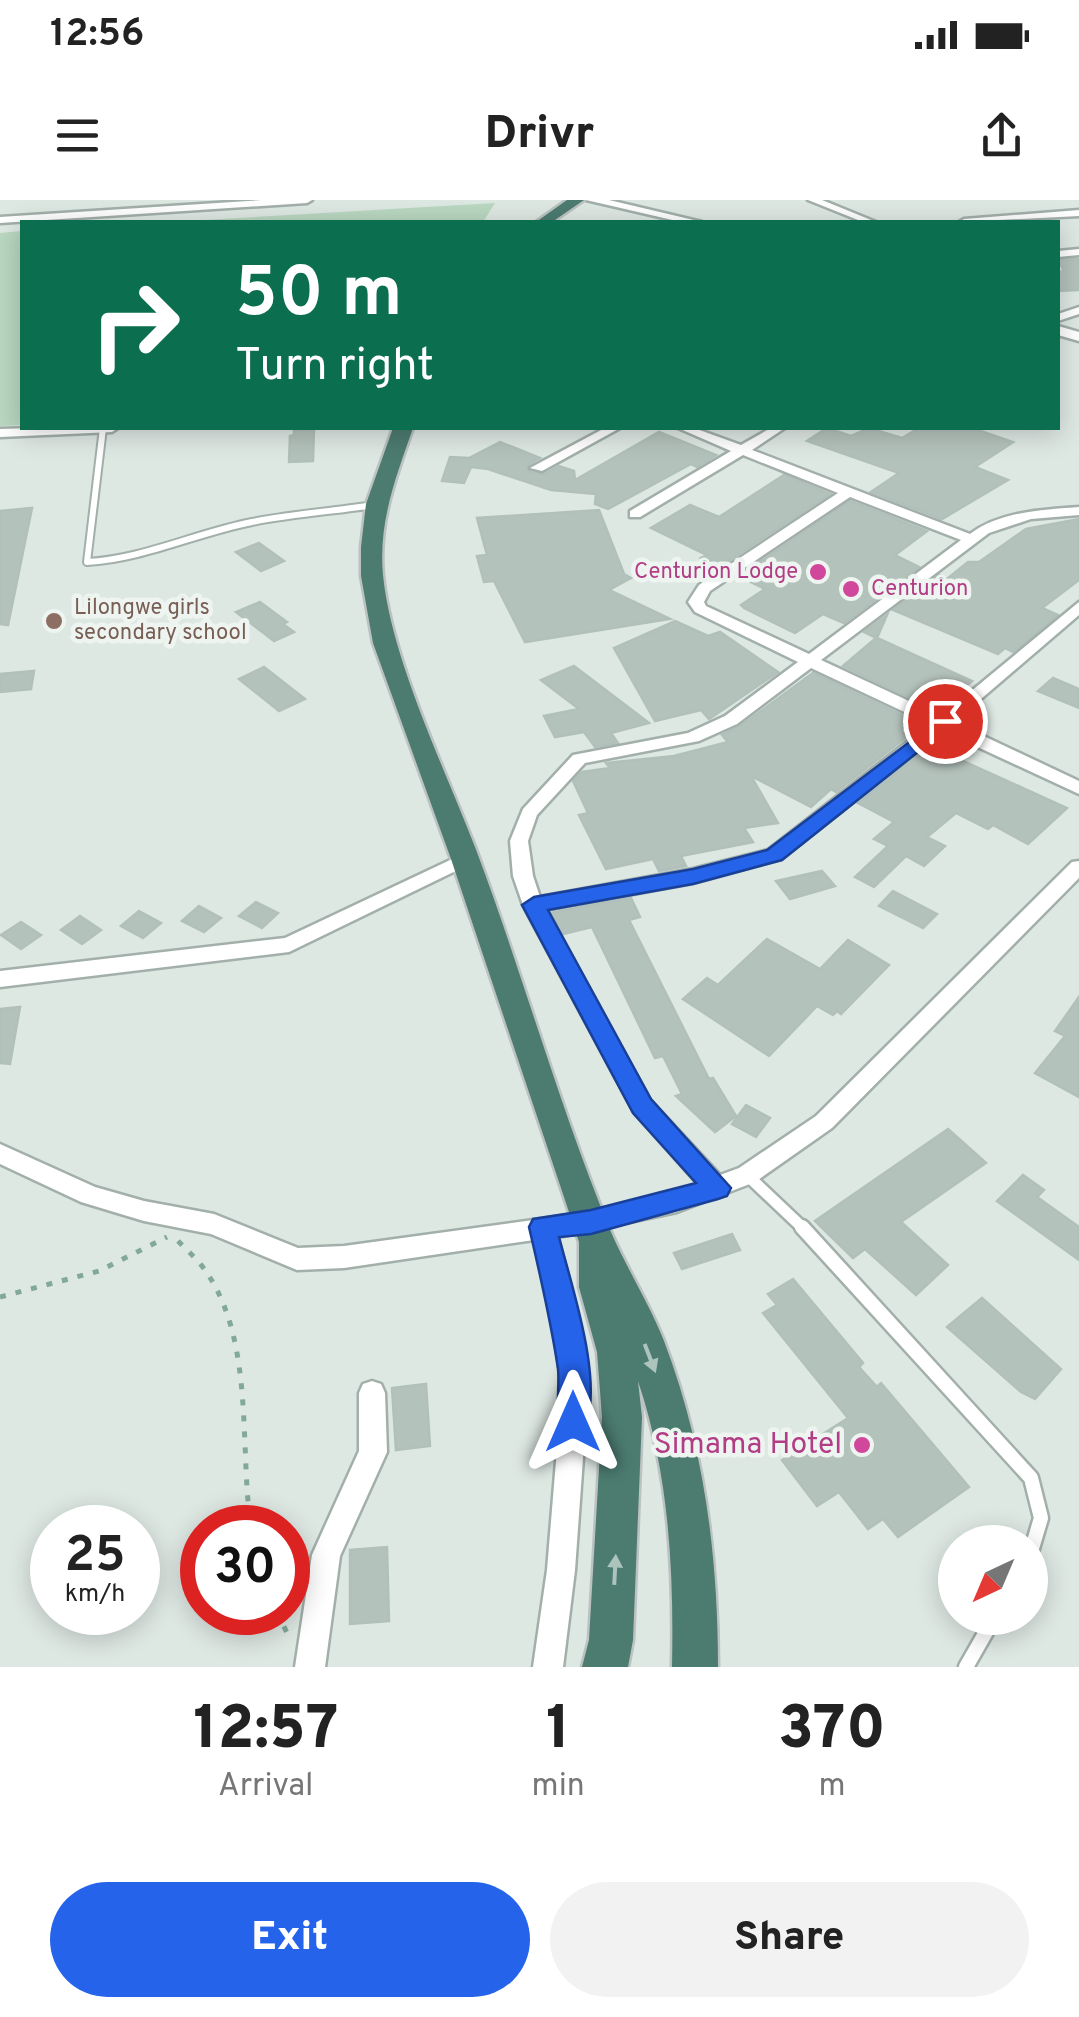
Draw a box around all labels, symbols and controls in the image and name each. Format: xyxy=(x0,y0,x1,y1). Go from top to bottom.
text: 12:56 xyxy=(50,11,144,60)
text: Drivr xyxy=(485,107,594,164)
icon: menu xyxy=(50,108,105,163)
icon: share xyxy=(974,108,1029,163)
text: 50 m xyxy=(235,252,402,341)
icon: right xyxy=(70,260,200,390)
text: Turn right xyxy=(235,339,434,396)
place label: Centurion Lodge xyxy=(634,559,798,586)
marker: Centurion Lodge xyxy=(807,561,829,583)
place label: Centurion xyxy=(871,576,968,603)
marker: Centurion xyxy=(840,578,862,600)
place label: Lilongwe girls secondary school xyxy=(74,595,247,647)
marker: Lilongwe girls secondary school xyxy=(43,610,65,632)
pin xyxy=(903,679,988,764)
icon: arrive xyxy=(918,694,973,749)
one-way arrow xyxy=(643,1343,658,1373)
position arrow xyxy=(521,1370,625,1474)
place label: Simama Hotel xyxy=(654,1427,842,1464)
marker: Simama Hotel xyxy=(851,1434,873,1456)
speed limit sign: 30 xyxy=(180,1505,310,1635)
north arrow xyxy=(938,1525,1048,1635)
map controls xyxy=(938,1525,1048,1635)
text: 25 xyxy=(64,1526,126,1589)
one-way arrow xyxy=(607,1554,623,1586)
text: km/h xyxy=(65,1579,125,1611)
text: 12:57 xyxy=(193,1694,338,1770)
text: 1 xyxy=(546,1694,571,1770)
text: 370 xyxy=(778,1694,886,1770)
text: Arrival xyxy=(218,1767,314,1807)
text: min xyxy=(532,1767,585,1807)
text: m xyxy=(818,1767,845,1807)
button: Exit xyxy=(50,1882,530,1997)
button: Share xyxy=(550,1882,1029,1997)

